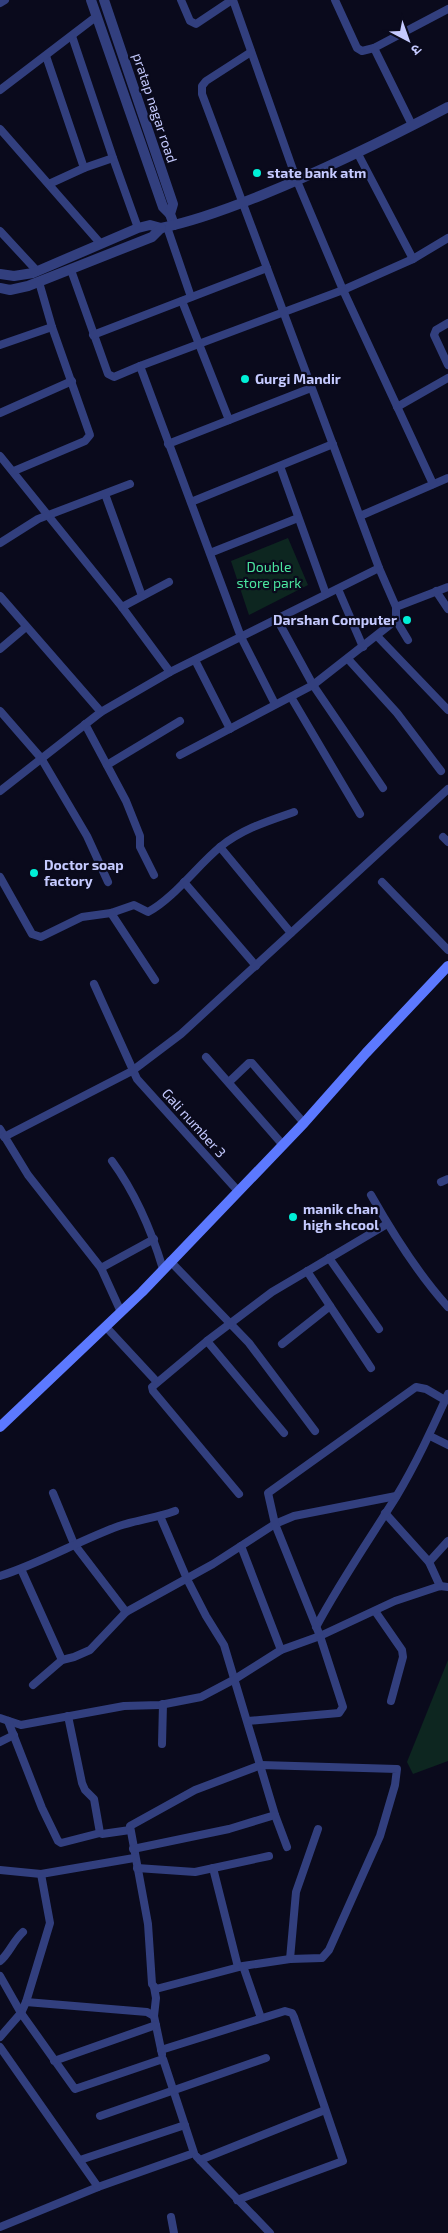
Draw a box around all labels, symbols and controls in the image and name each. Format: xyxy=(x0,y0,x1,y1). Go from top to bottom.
north arrow xyxy=(383,15,433,65)
text: उ xyxy=(408,41,426,60)
street label: pratap nagar road xyxy=(130,51,181,165)
place label: state bank atm xyxy=(267,164,366,181)
marker: state bank atm xyxy=(251,167,263,179)
place label: Gurgi Mandir xyxy=(255,370,341,387)
marker: Gurgi Mandir xyxy=(239,373,251,385)
park label: Double store park xyxy=(236,558,302,591)
place label: Darshan Computer xyxy=(273,611,397,628)
marker: Darshan Computer xyxy=(401,614,413,626)
place label: Doctor soap factory xyxy=(44,856,124,889)
marker: Doctor soap factory xyxy=(28,867,40,879)
street label: Gali number 3 xyxy=(159,1085,230,1161)
place label: manik chan high shcool xyxy=(303,1200,379,1233)
marker: manik chan high shcool xyxy=(287,1211,299,1223)

